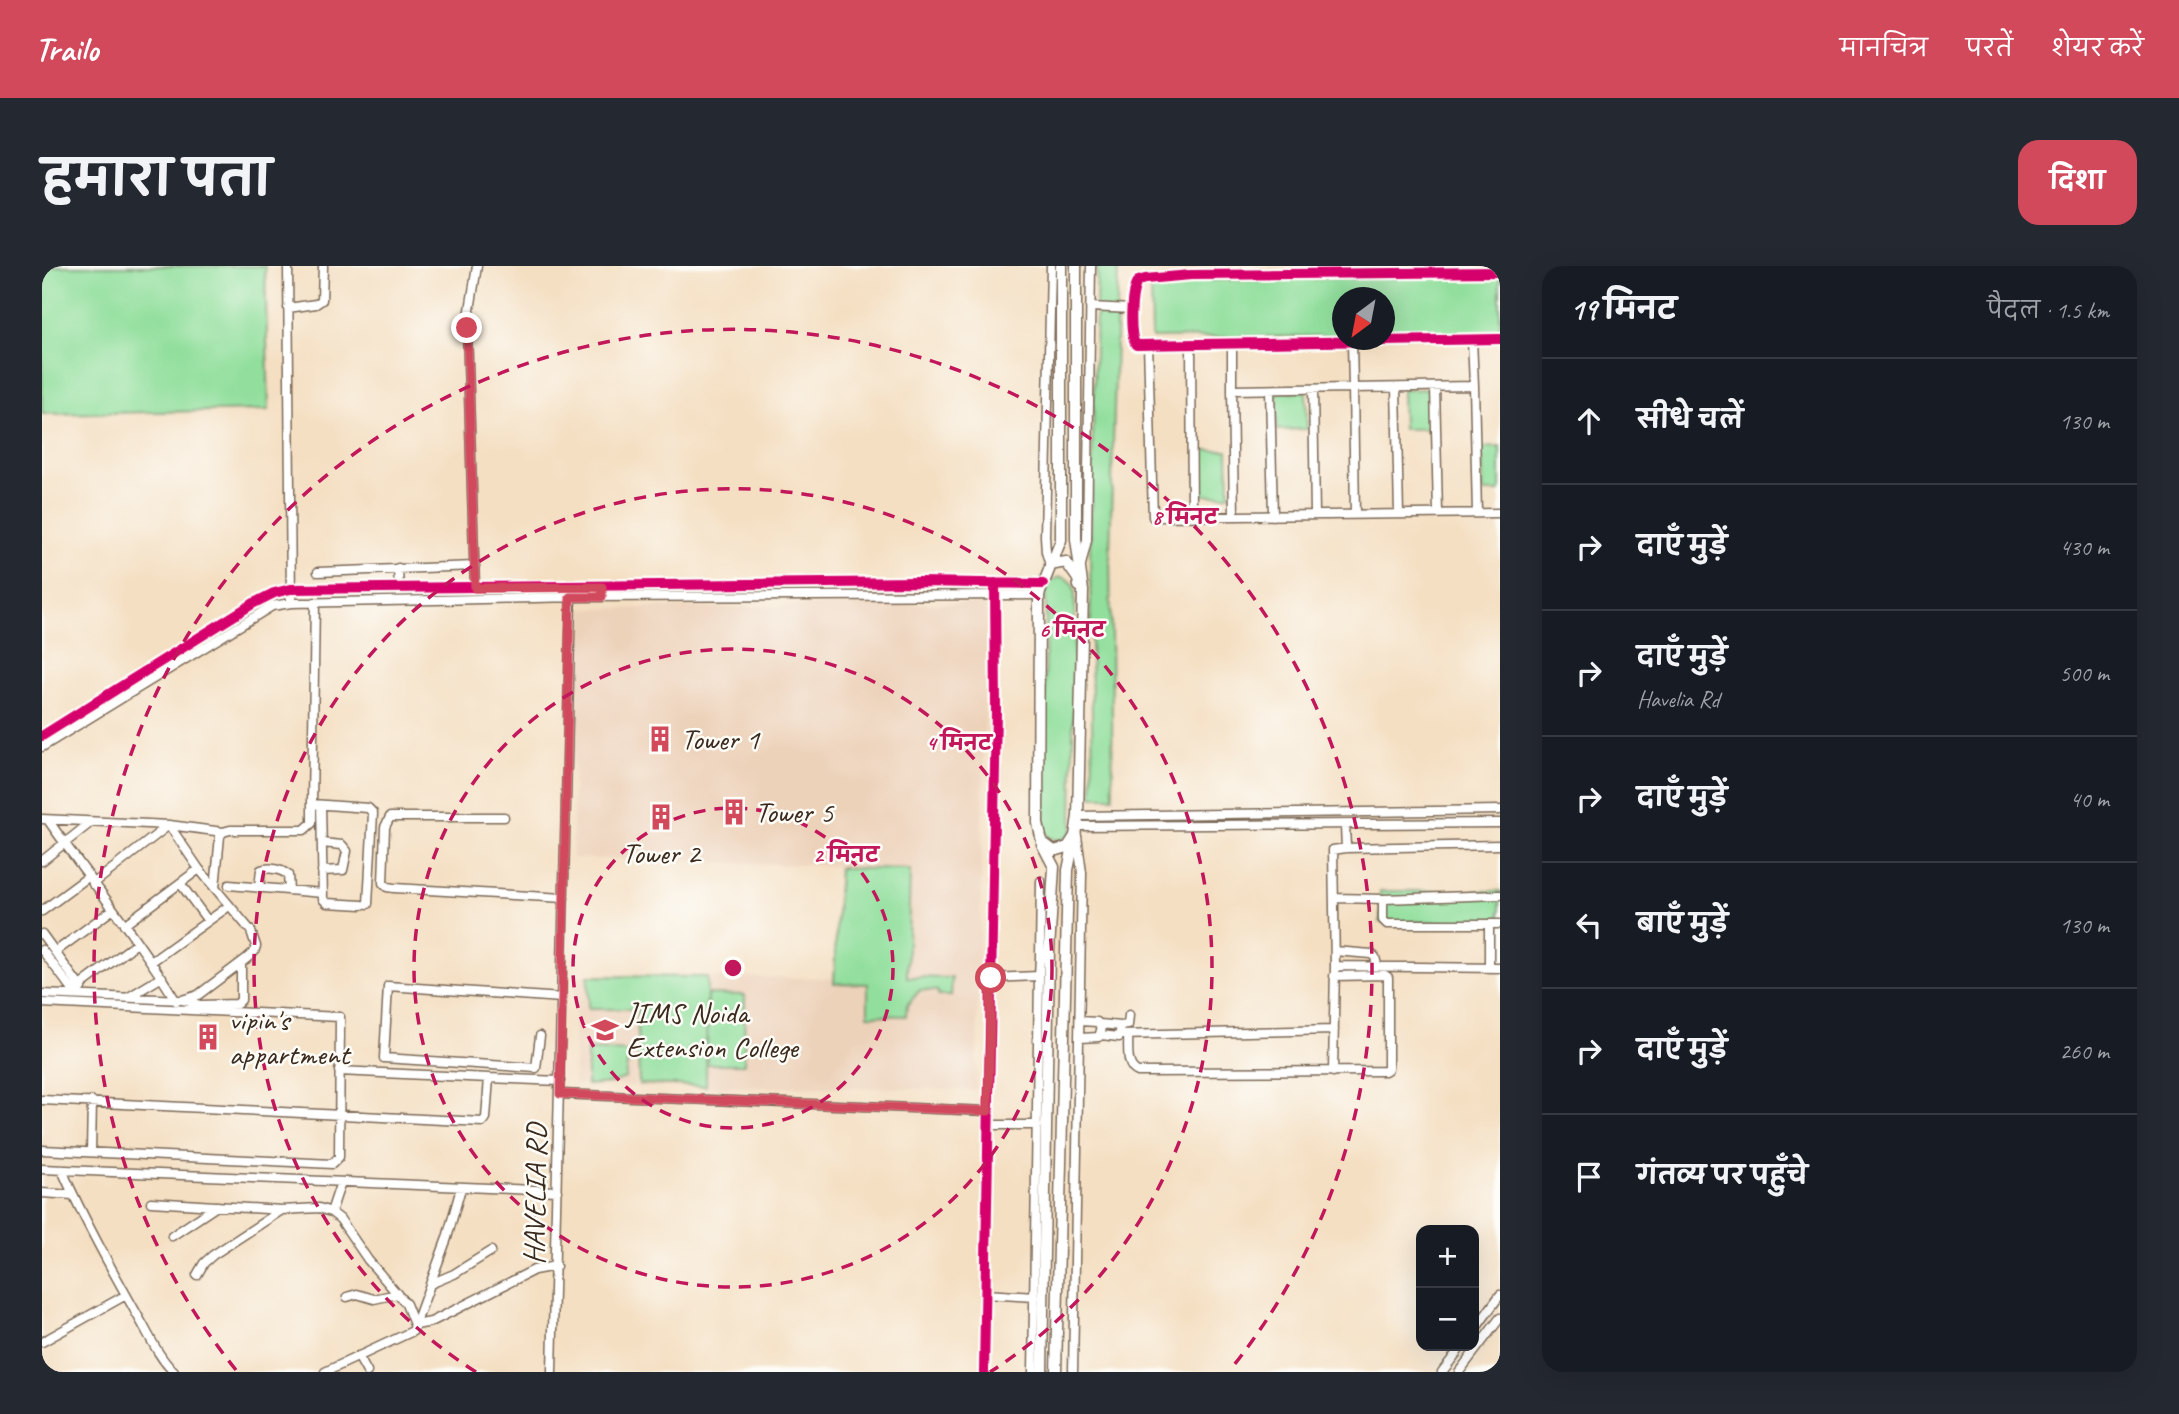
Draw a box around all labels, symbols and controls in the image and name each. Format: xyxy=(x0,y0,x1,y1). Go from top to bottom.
text: Trailo xyxy=(35,28,98,70)
text: मानचित्र xyxy=(1840,33,1928,63)
text: परतें xyxy=(1966,33,2013,63)
text: शेयर करें xyxy=(2051,33,2144,63)
button: दिशा xyxy=(2018,140,2137,225)
text: हमारा पता xyxy=(42,148,272,210)
north arrow xyxy=(1332,287,1395,350)
text: 19 मिनट xyxy=(1570,290,1677,328)
text: पैदल · 1.5 km xyxy=(1987,296,2109,325)
route end xyxy=(451,312,482,343)
icon: ahead xyxy=(1570,402,1608,440)
text: सीधे चलें xyxy=(1637,403,1743,436)
text: 130 m xyxy=(2060,407,2109,436)
text: 8 मिनट xyxy=(1152,501,1220,530)
icon: right xyxy=(1570,528,1608,566)
text: दाएँ मुड़ें xyxy=(1637,529,1727,562)
text: 430 m xyxy=(2060,533,2109,562)
text: 6 मिनट xyxy=(1039,614,1107,643)
text: दाएँ मुड़ें xyxy=(1637,640,1727,673)
icon: right xyxy=(1570,654,1608,692)
text: 500 m xyxy=(2060,659,2109,688)
text: Havelia Rd xyxy=(1637,685,1720,714)
place label: Tower 1 xyxy=(681,720,761,758)
building icon: Tower 1 xyxy=(645,724,675,754)
text: 4 मिनट xyxy=(926,727,994,756)
icon: right xyxy=(1570,780,1608,818)
text: दाएँ मुड़ें xyxy=(1637,781,1727,814)
text: 40 m xyxy=(2070,785,2109,814)
place label: Tower 5 xyxy=(755,793,835,831)
building icon: Tower 5 xyxy=(719,797,749,827)
building icon: Tower 2 xyxy=(646,802,676,832)
place label: Tower 2 xyxy=(622,834,703,872)
text: 2 मिनट xyxy=(813,839,881,868)
icon: left xyxy=(1570,906,1608,944)
text: बाएँ मुड़ें xyxy=(1637,907,1728,940)
text: 130 m xyxy=(2060,911,2109,940)
centre of rings xyxy=(721,956,745,980)
route start xyxy=(975,962,1006,993)
place label: JIMS Noida Extension College xyxy=(624,994,800,1066)
place label: vipin's appartment xyxy=(229,1001,352,1073)
school or university icon: JIMS Noida Extension College xyxy=(590,1015,620,1045)
building icon: vipin's appartment xyxy=(193,1022,223,1052)
icon: right xyxy=(1570,1032,1608,1070)
text: दाएँ मुड़ें xyxy=(1637,1033,1727,1066)
text: 260 m xyxy=(2060,1037,2109,1066)
street label: HAVELIA RD xyxy=(515,1121,555,1265)
icon: arrive xyxy=(1570,1158,1608,1196)
text: गंतव्य पर पहुँचे xyxy=(1637,1159,1808,1192)
map controls xyxy=(1416,1225,1479,1351)
button: + xyxy=(1416,1225,1479,1288)
button: − xyxy=(1416,1288,1479,1351)

